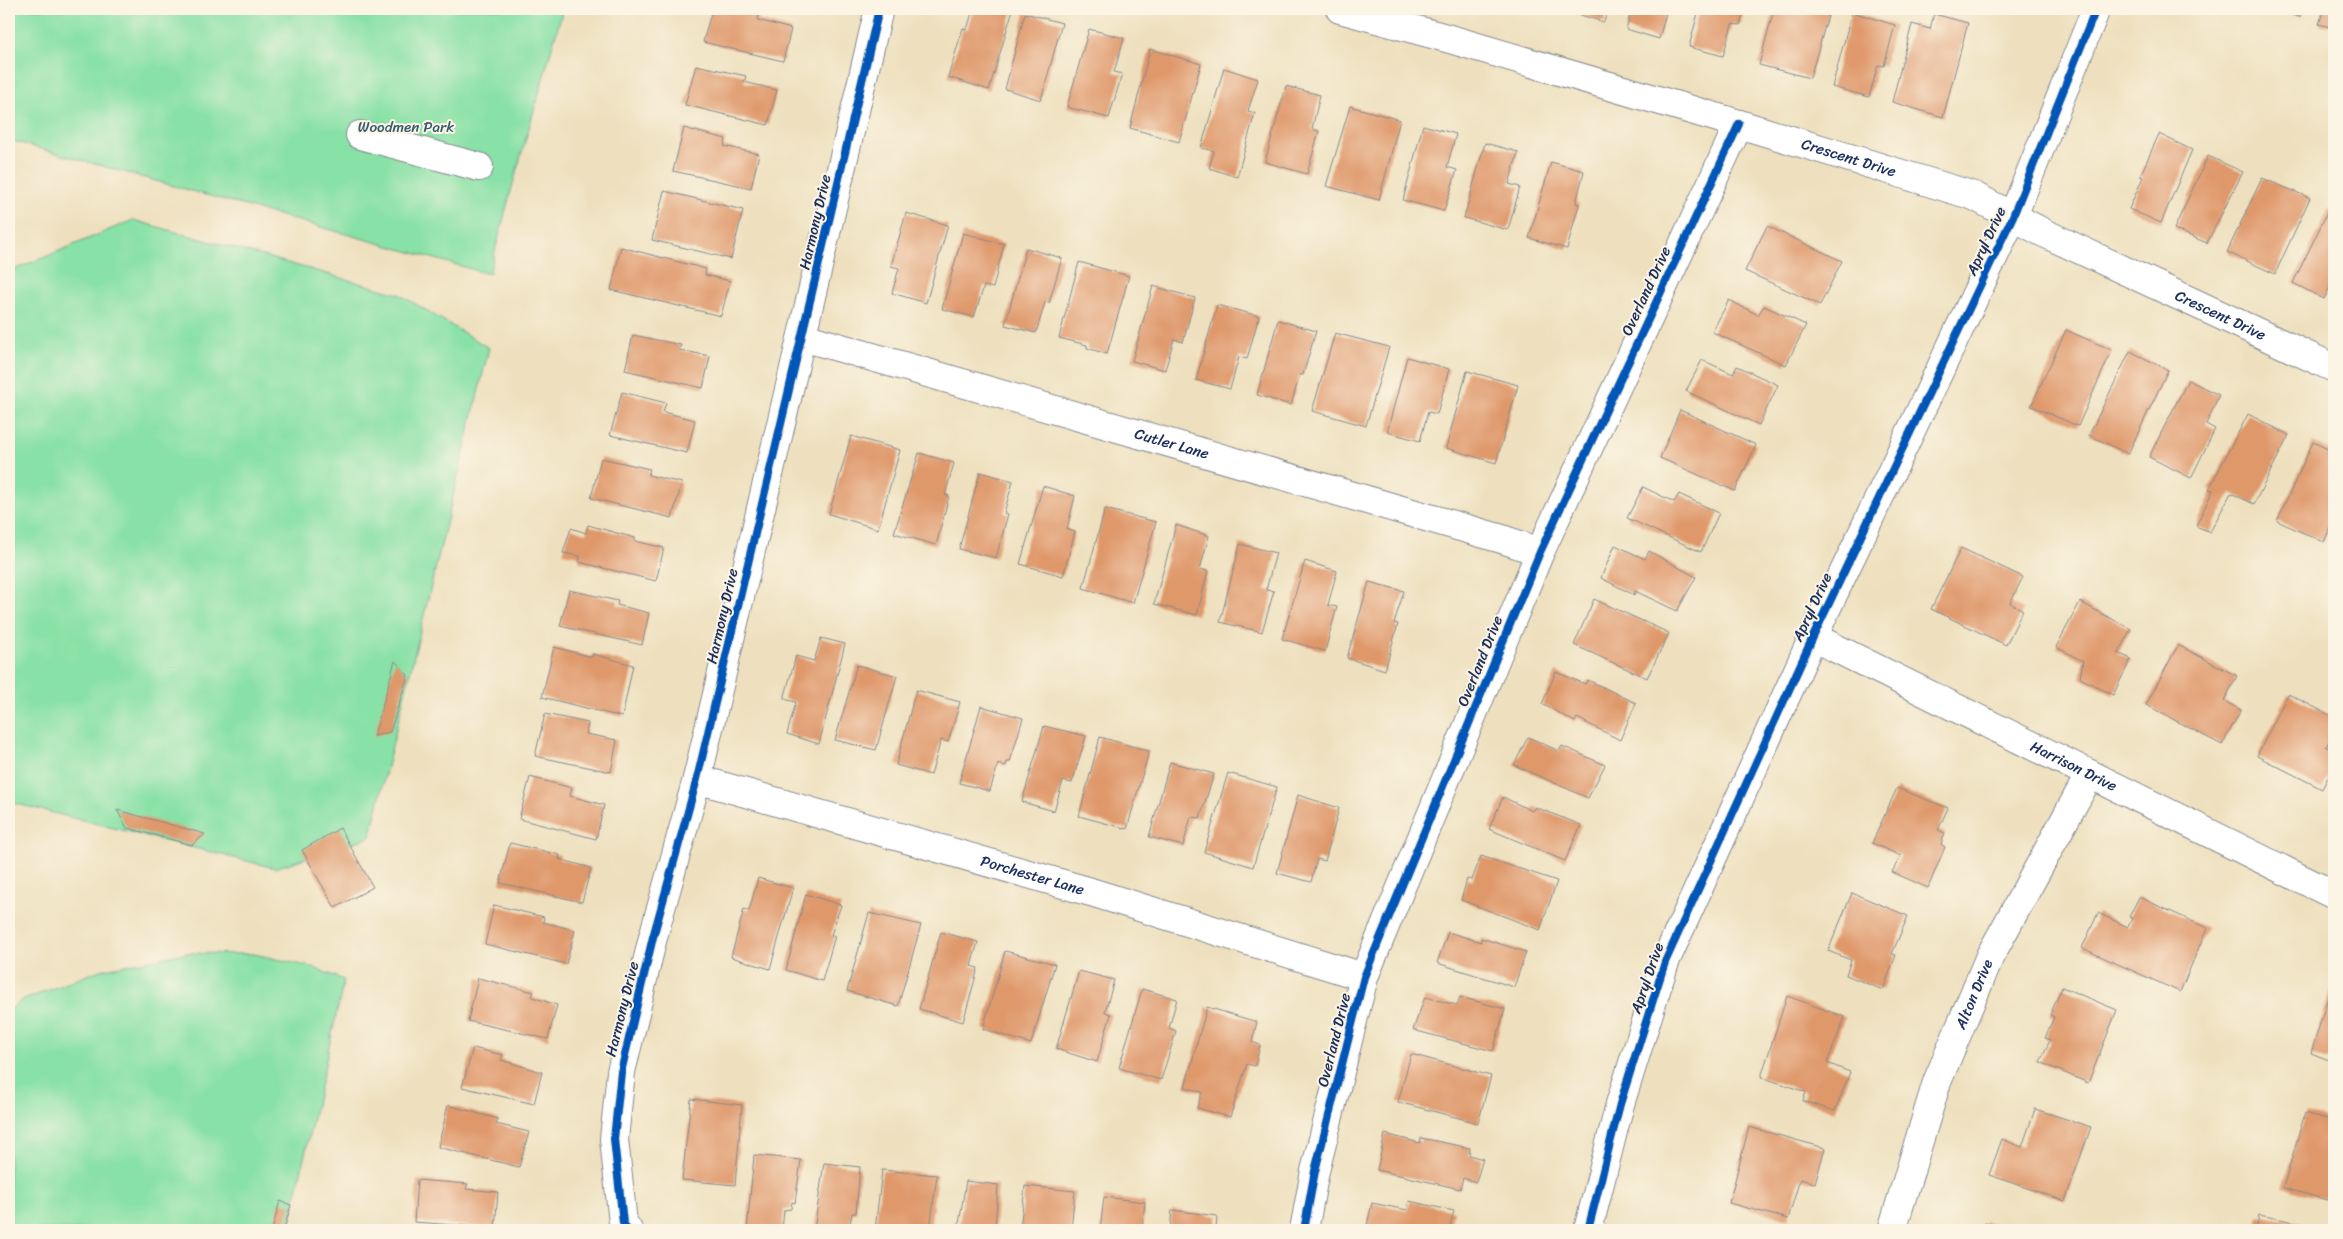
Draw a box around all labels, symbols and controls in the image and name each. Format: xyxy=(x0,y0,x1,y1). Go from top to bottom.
park label: Woodmen Park xyxy=(358,114,454,140)
street label: Crescent Drive xyxy=(1798,131,1900,184)
street label: Harmony Drive xyxy=(791,171,839,272)
street label: Apryl Drive xyxy=(1958,202,2013,281)
street label: Overland Drive xyxy=(1614,242,1678,340)
street label: Crescent Drive xyxy=(2171,283,2271,348)
street label: Cutler Lane xyxy=(1132,421,1212,467)
street label: Harmony Drive xyxy=(698,565,746,666)
street label: Apryl Drive xyxy=(1784,568,1839,647)
street label: Overland Drive xyxy=(1450,611,1510,710)
street label: Harrison Drive xyxy=(2026,734,2122,799)
street label: Porchester Lane xyxy=(977,848,1088,903)
street label: Apryl Drive xyxy=(1622,939,1671,1018)
street label: Alton Drive xyxy=(1947,955,2000,1034)
street label: Harmony Drive xyxy=(598,958,646,1059)
street label: Overland Drive xyxy=(1310,990,1358,1090)

